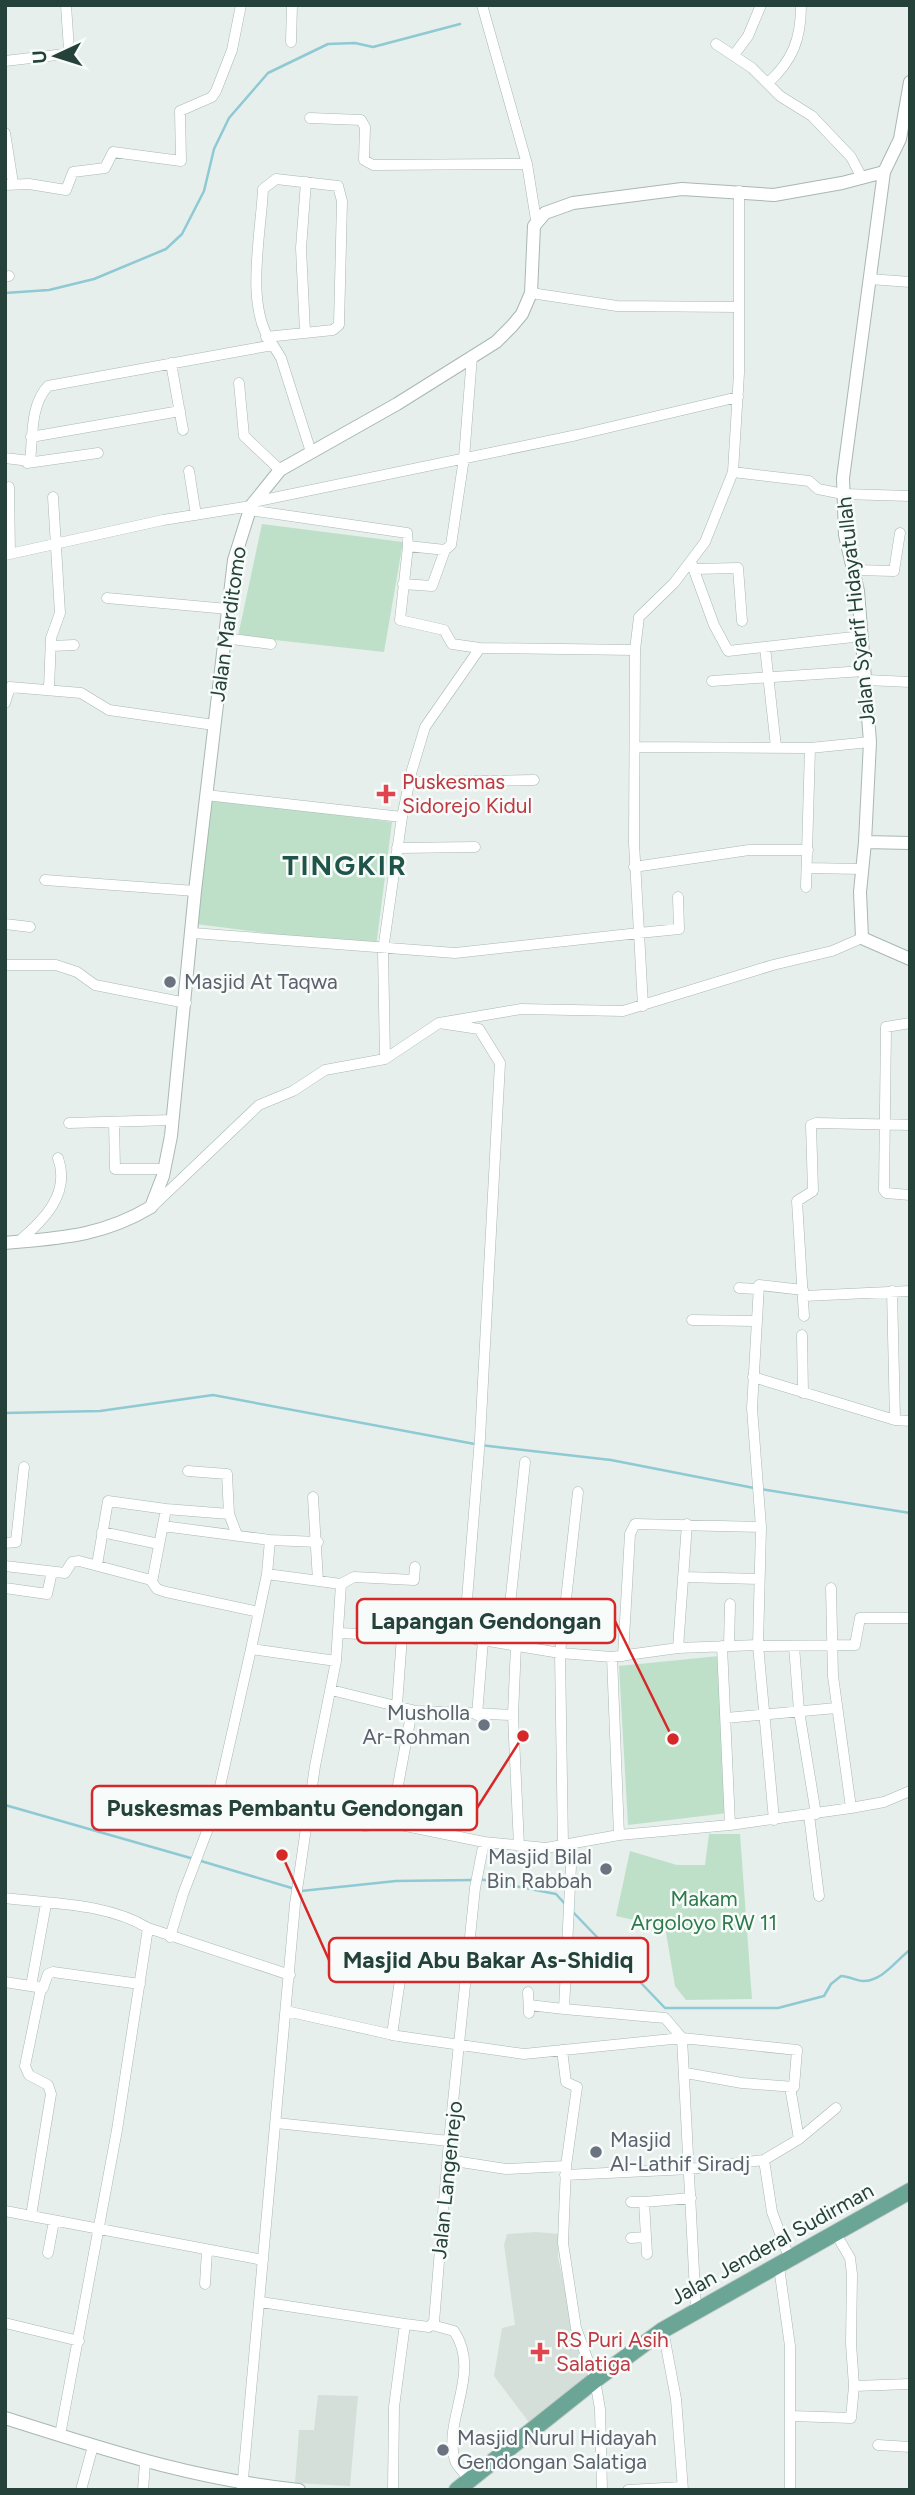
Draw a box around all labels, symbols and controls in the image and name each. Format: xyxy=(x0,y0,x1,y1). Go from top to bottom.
north arrow xyxy=(21,21,91,91)
text: U xyxy=(28,50,51,65)
street label: Jalan Syarif Hidayatullah xyxy=(831,496,880,726)
street label: Jalan Marditomo xyxy=(204,545,251,703)
place label: Puskesmas Sidorejo Kidul xyxy=(402,769,532,818)
marker: Puskesmas Sidorejo Kidul xyxy=(376,784,396,804)
district label: TINGKIR xyxy=(282,848,408,882)
place label: Masjid At Taqwa xyxy=(184,969,338,994)
marker: Masjid At Taqwa xyxy=(162,974,178,990)
callout: Lapangan Gendongan xyxy=(357,1599,615,1643)
text: Lapangan Gendongan xyxy=(371,1607,601,1635)
place label: Musholla Ar-Rohman xyxy=(363,1700,470,1749)
marker: Musholla Ar-Rohman xyxy=(476,1717,492,1733)
callout: Puskesmas Pembantu Gendongan xyxy=(92,1786,477,1830)
text: Puskesmas Pembantu Gendongan xyxy=(107,1794,463,1822)
place label: Masjid Bilal Bin Rabbah xyxy=(486,1844,592,1893)
marker: Masjid Bilal Bin Rabbah xyxy=(598,1861,614,1877)
park label: Makam Argoloyo RW 11 xyxy=(631,1886,777,1935)
callout: Masjid Abu Bakar As-Shidiq xyxy=(329,1938,648,1982)
text: Masjid Abu Bakar As-Shidiq xyxy=(343,1946,633,1974)
street label: Jalan Langenrejo xyxy=(426,2100,467,2260)
place label: Masjid Al-Lathif Siradj xyxy=(610,2127,750,2176)
marker: Masjid Al-Lathif Siradj xyxy=(588,2144,604,2160)
street label: Jalan Jenderal Sudirman xyxy=(666,2177,878,2310)
place label: RS Puri Asih Salatiga xyxy=(556,2327,669,2376)
marker: RS Puri Asih Salatiga xyxy=(530,2342,550,2362)
place label: Masjid Nurul Hidayah Gendongan Salatiga xyxy=(457,2425,657,2474)
marker: Masjid Nurul Hidayah Gendongan Salatiga xyxy=(435,2442,451,2458)

